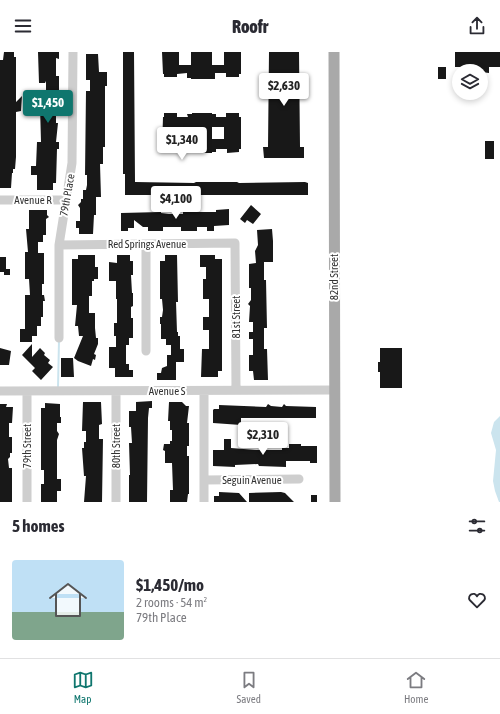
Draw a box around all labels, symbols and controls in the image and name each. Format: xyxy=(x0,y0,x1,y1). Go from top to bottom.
icon: menu xyxy=(12,15,34,37)
icon: share xyxy=(466,15,488,37)
text: Roofr xyxy=(232,16,268,37)
map controls xyxy=(452,64,488,100)
button: layers xyxy=(452,64,488,100)
pin: $2,630 xyxy=(251,73,317,107)
text: $2,630 xyxy=(268,78,300,93)
pin: $1,450 xyxy=(15,90,81,124)
text: $1,450 xyxy=(32,95,64,110)
pin: $1,340 xyxy=(149,127,215,161)
text: $1,340 xyxy=(166,132,198,147)
street label: 79th Place xyxy=(57,173,77,217)
pin: $4,100 xyxy=(143,186,209,220)
text: $4,100 xyxy=(160,191,192,206)
street label: Avenue R xyxy=(14,194,52,206)
street label: Red Springs Avenue xyxy=(108,238,186,250)
street label: 82nd Street xyxy=(328,254,340,300)
street label: 81st Street xyxy=(230,295,242,339)
street label: Avenue S xyxy=(149,385,186,397)
pin: $2,310 xyxy=(230,422,296,456)
street label: 79th Street xyxy=(21,424,33,468)
street label: 80th Street xyxy=(110,424,122,468)
text: $2,310 xyxy=(247,427,279,442)
street label: Seguin Avenue xyxy=(222,474,282,486)
icon: filters xyxy=(466,515,488,537)
text: 5 homes xyxy=(12,516,65,536)
text: $1,450/mo xyxy=(136,575,204,595)
icon: home xyxy=(44,576,92,624)
icon: heart xyxy=(466,589,488,611)
text: 2 rooms · 54 m² xyxy=(136,595,207,610)
text: 79th Place xyxy=(136,610,187,625)
tab: Map xyxy=(72,669,94,705)
tab: Saved xyxy=(237,669,261,705)
tab: Home xyxy=(404,669,428,705)

